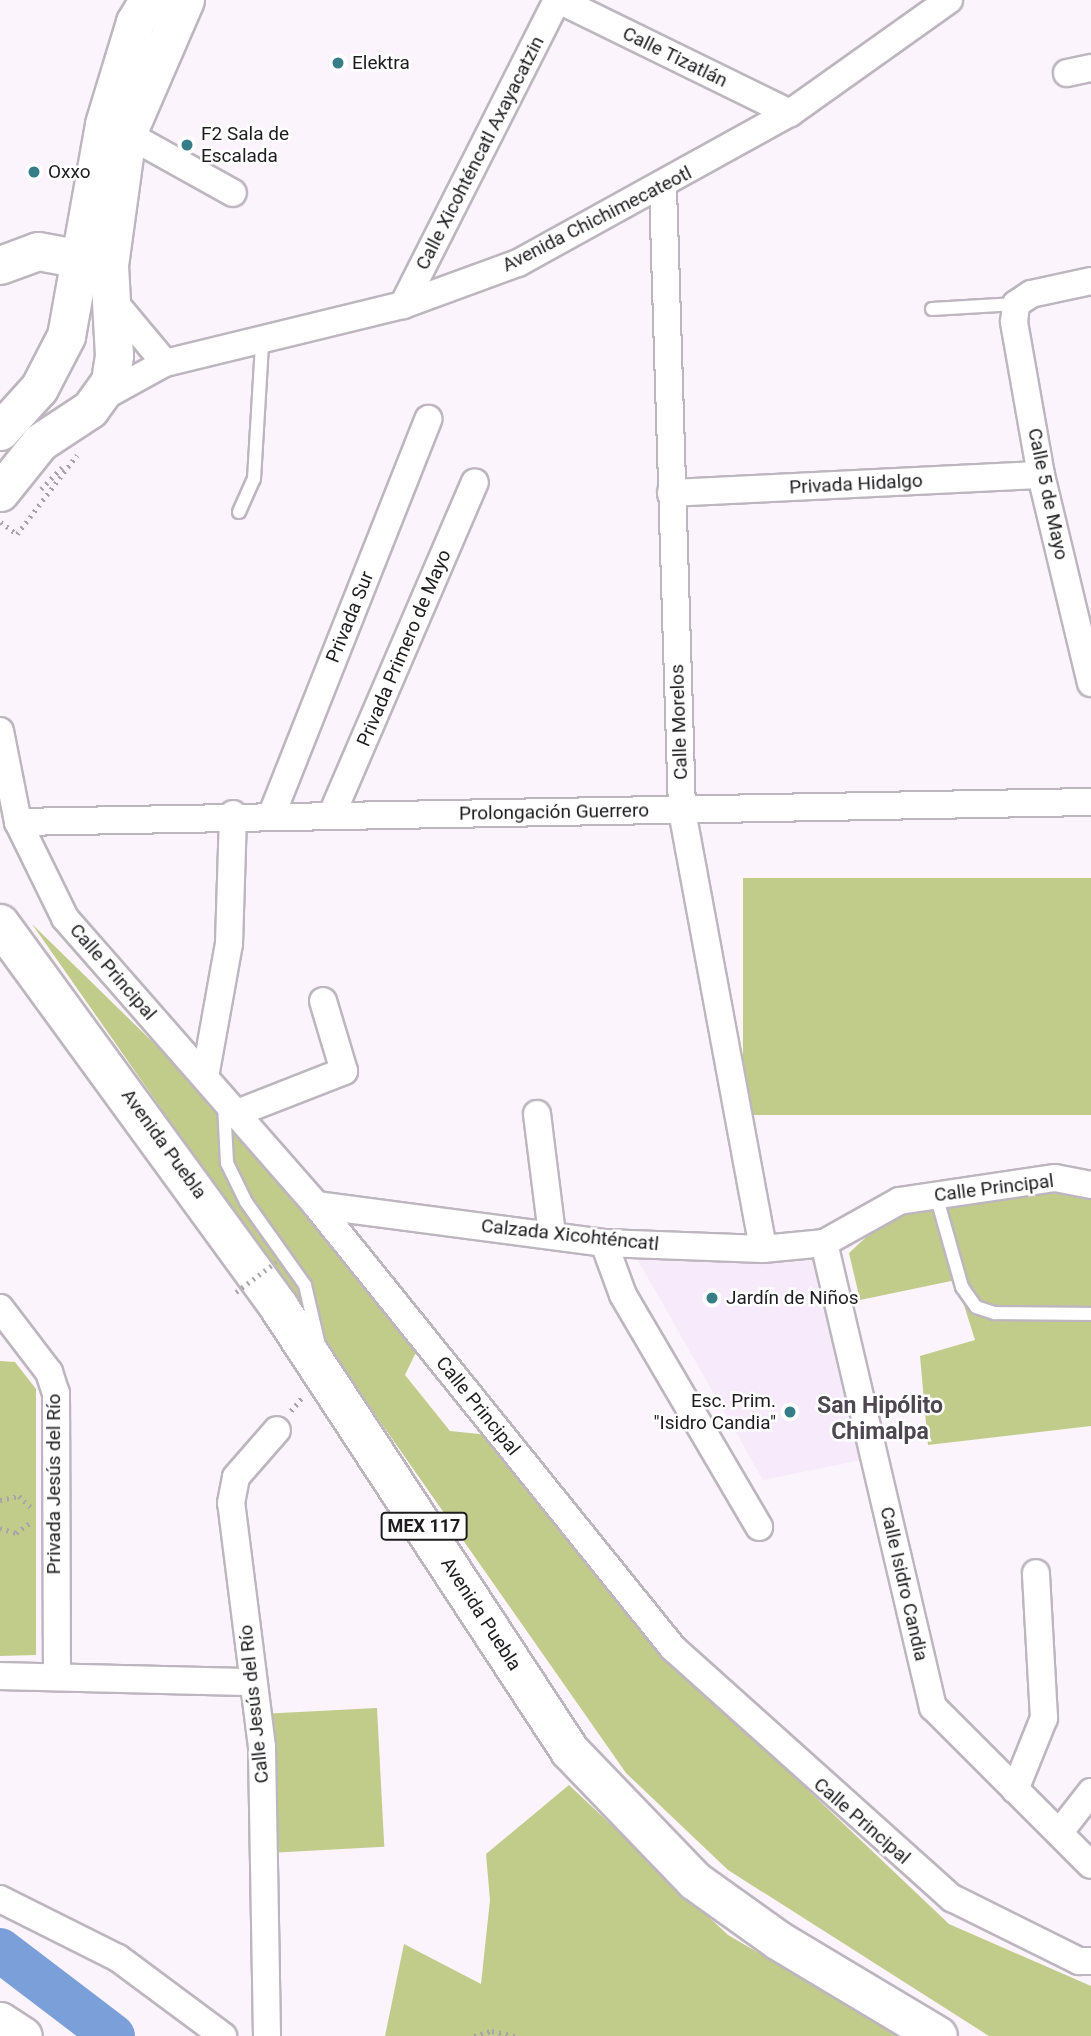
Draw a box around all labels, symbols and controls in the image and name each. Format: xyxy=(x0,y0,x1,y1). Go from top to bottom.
street label: Calle Tizatlán xyxy=(619,22,731,92)
street label: Calle Xicohténcatl Axayacatzin xyxy=(411,32,549,274)
place label: Elektra xyxy=(352,52,410,74)
marker: Elektra xyxy=(330,55,346,71)
place label: F2 Sala de Escalada xyxy=(201,123,289,167)
marker: F2 Sala de Escalada xyxy=(179,137,195,153)
place label: Oxxo xyxy=(48,161,91,183)
street label: Avenida Chichimecateotl xyxy=(499,161,695,277)
marker: Oxxo xyxy=(26,164,42,180)
street label: Calle 5 de Mayo xyxy=(1023,426,1073,562)
street label: Privada Hidalgo xyxy=(789,469,923,499)
street label: Privada Primero de Mayo xyxy=(352,546,456,750)
street label: Privada Sur xyxy=(321,568,379,666)
street label: Calle Morelos xyxy=(666,664,692,780)
street label: Prolongación Guerrero xyxy=(459,799,649,825)
street label: Calle Principal xyxy=(65,919,161,1025)
street label: Avenida Puebla xyxy=(117,1085,211,1203)
street label: Calle Principal xyxy=(933,1169,1055,1207)
street label: Calzada Xicohténcatl xyxy=(480,1214,660,1256)
place label: Jardín de Niños xyxy=(726,1287,859,1309)
marker: Jardín de Niños xyxy=(704,1290,720,1306)
street label: Calle Principal xyxy=(431,1352,525,1460)
place label: Esc. Prim. "Isidro Candia" xyxy=(653,1390,776,1434)
district label: San Hipólito Chimalpa xyxy=(817,1392,943,1446)
street label: Privada Jesús del Río xyxy=(43,1394,65,1574)
marker: Esc. Prim. "Isidro Candia" xyxy=(782,1404,798,1420)
street label: Calle Isidro Candia xyxy=(875,1505,933,1663)
road number: MEX 117 xyxy=(380,1512,468,1540)
street label: Avenida Puebla xyxy=(436,1553,526,1675)
street label: Calle Jesús del Río xyxy=(234,1624,274,1784)
street label: Calle Principal xyxy=(809,1773,915,1869)

